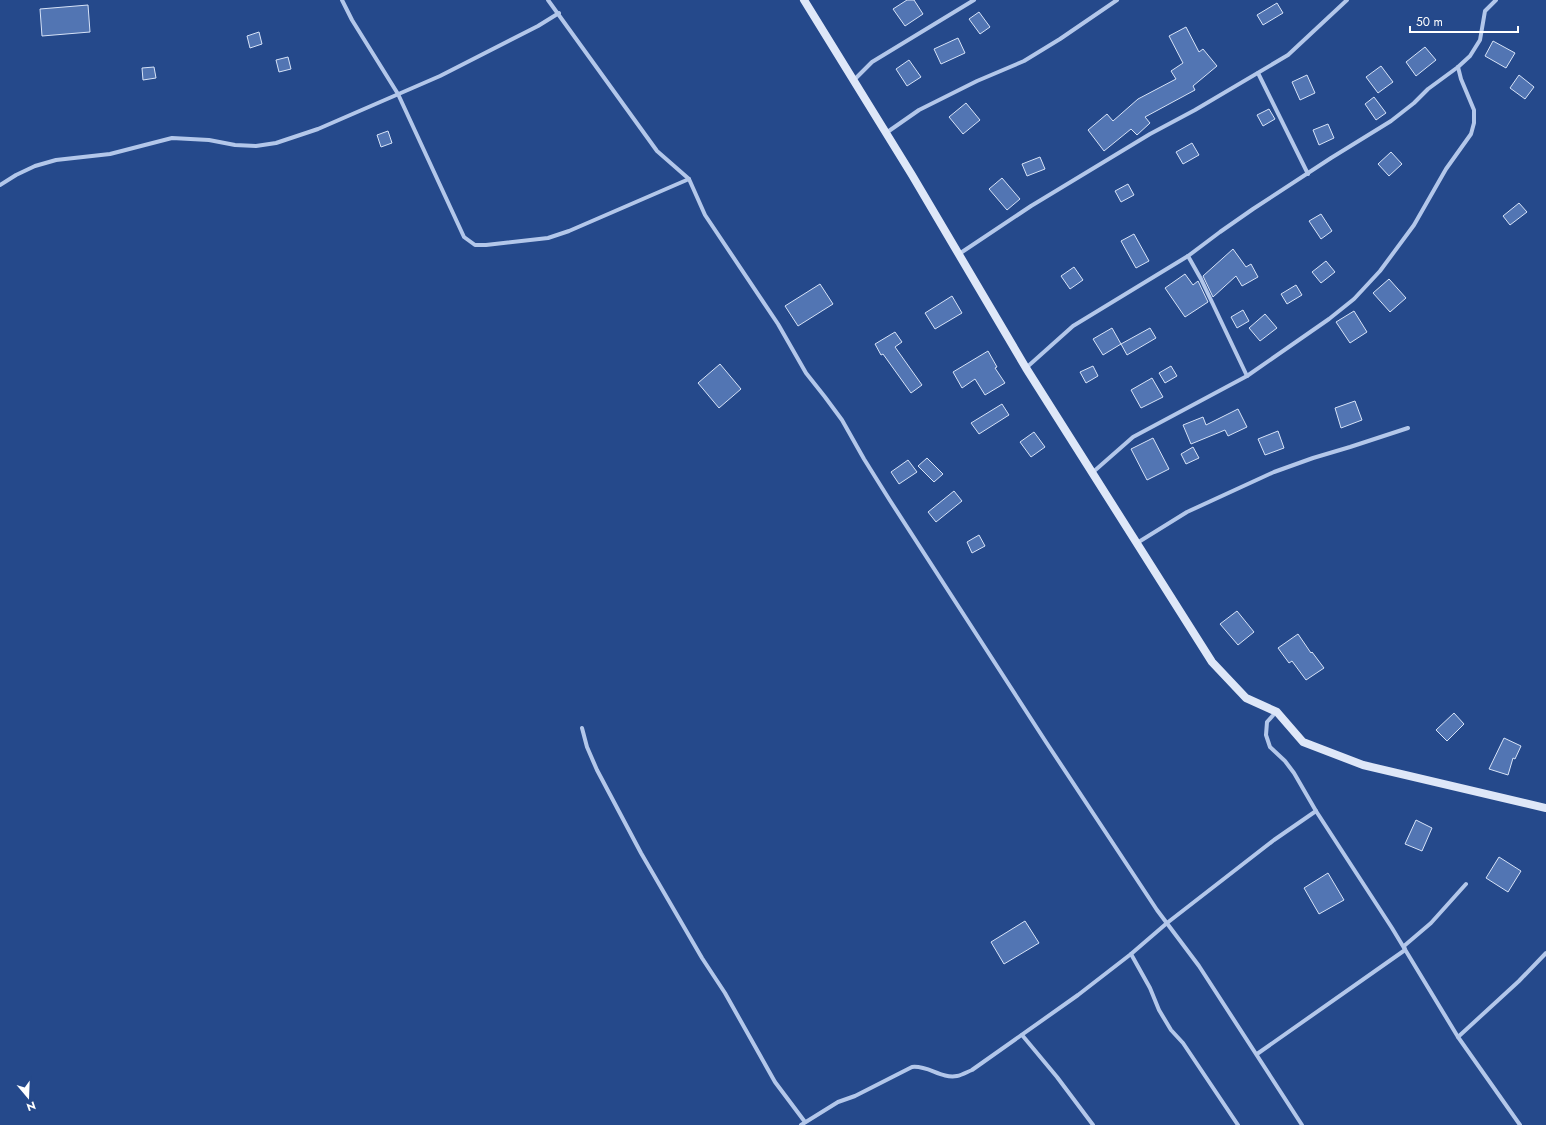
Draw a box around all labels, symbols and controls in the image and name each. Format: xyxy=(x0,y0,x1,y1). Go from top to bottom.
scale bar xyxy=(1410,8,1518,34)
text: 50 m xyxy=(1416,13,1443,31)
north arrow xyxy=(8,1077,48,1117)
text: N xyxy=(25,1097,38,1115)

